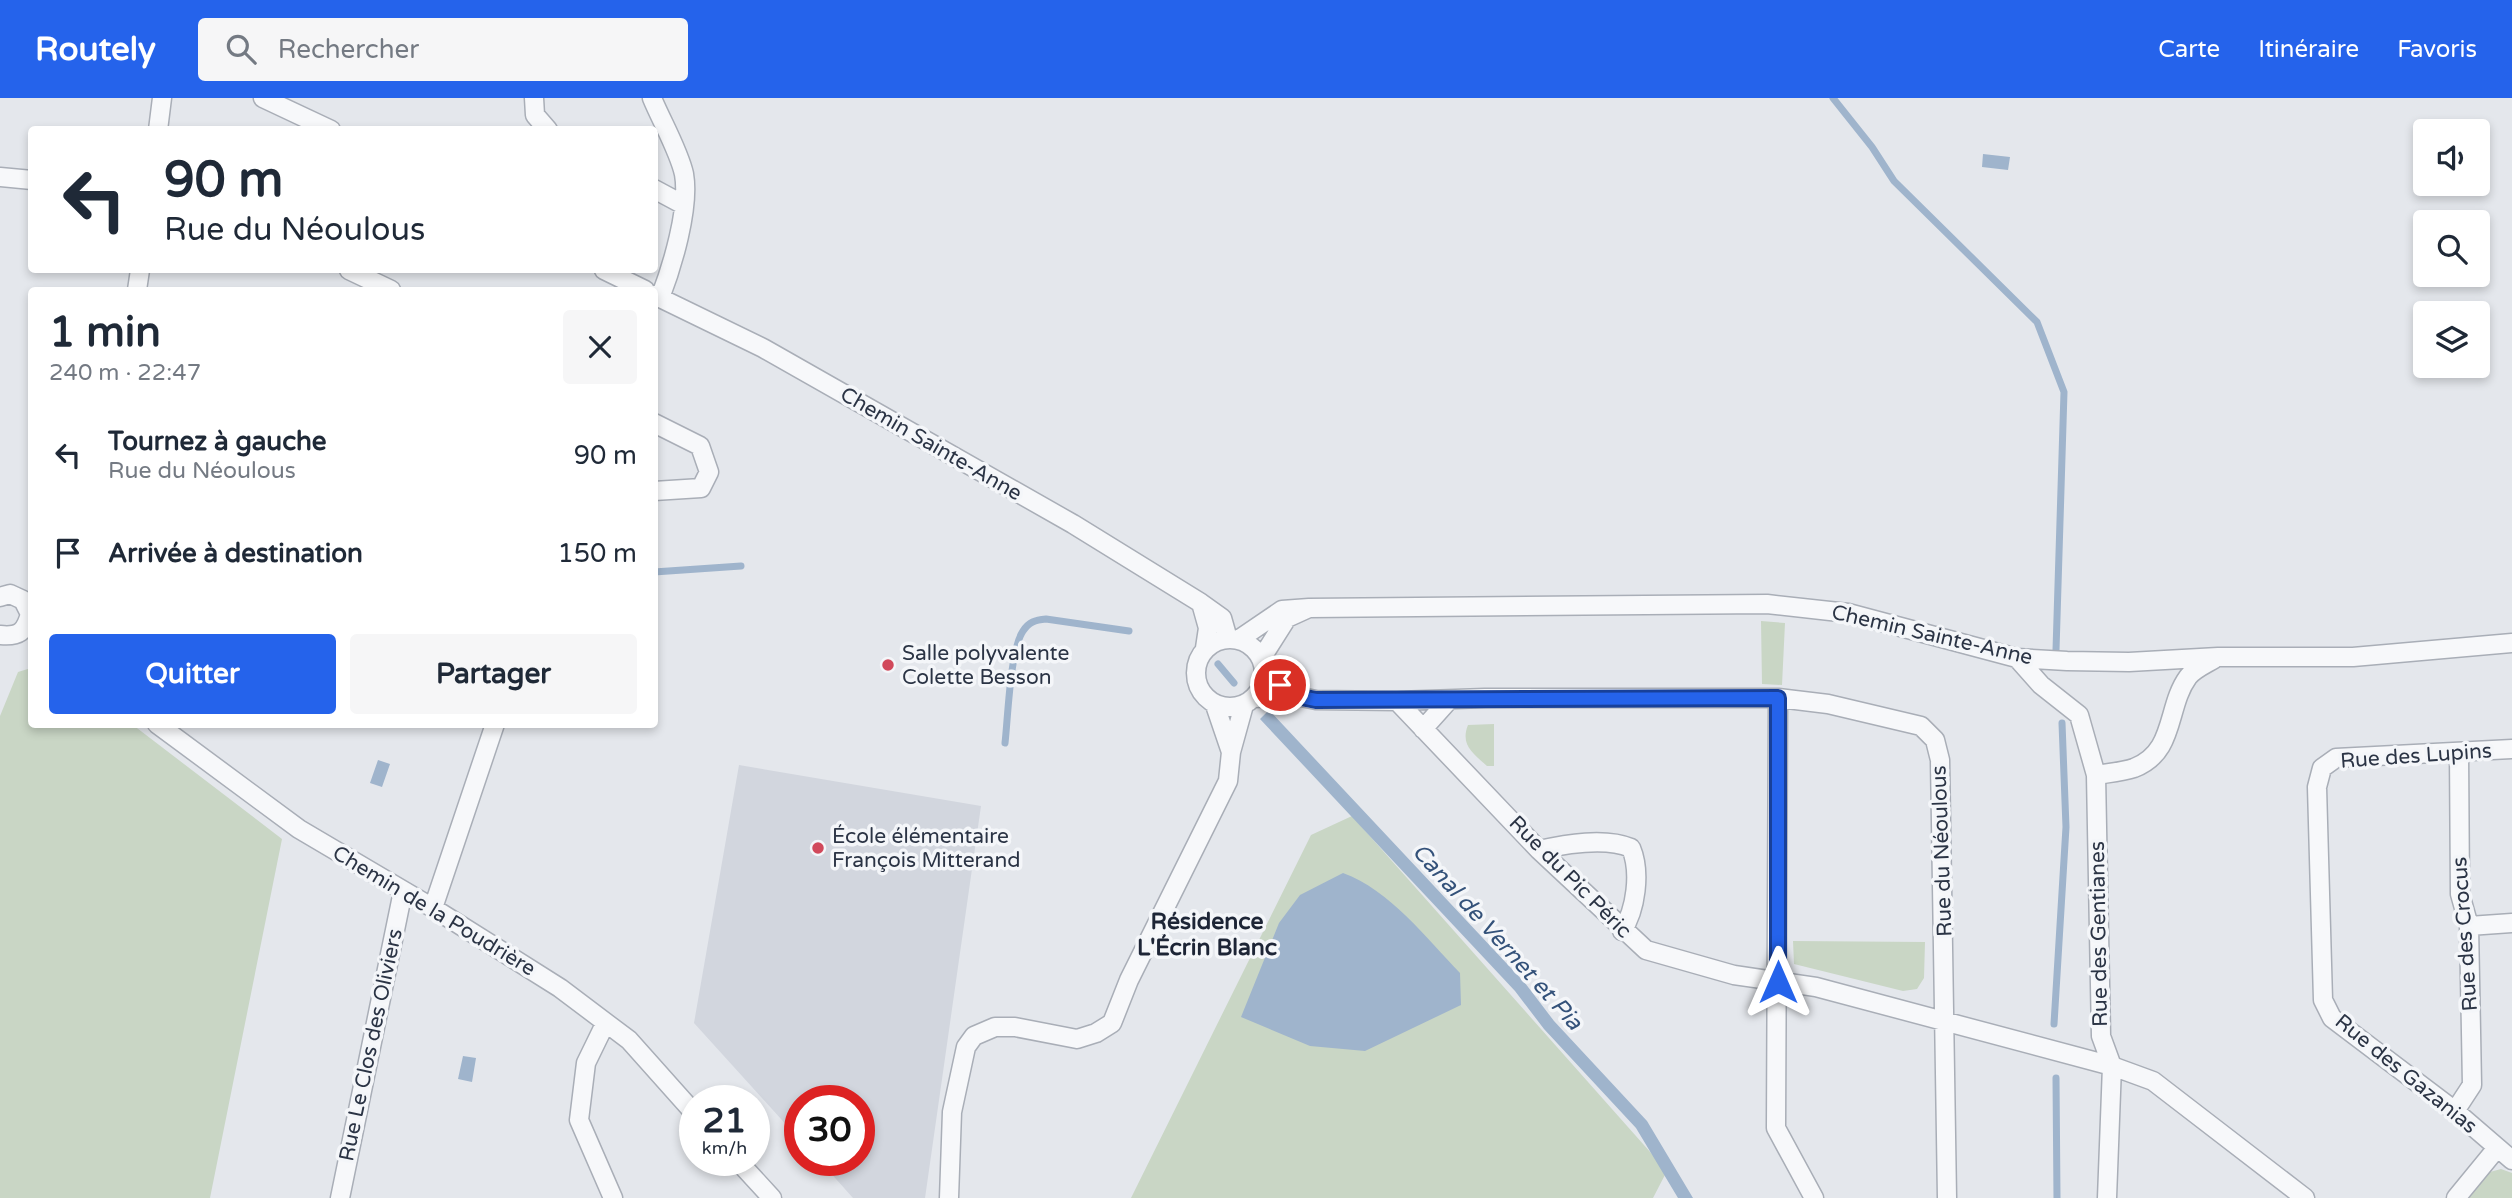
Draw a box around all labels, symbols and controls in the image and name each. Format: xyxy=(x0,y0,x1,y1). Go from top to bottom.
search box xyxy=(198,18,688,81)
text: Routely xyxy=(35,30,156,69)
icon: search xyxy=(222,30,260,68)
text: Rechercher xyxy=(278,34,419,65)
text: Carte xyxy=(2158,35,2220,64)
text: Itinéraire xyxy=(2258,35,2359,64)
text: Favoris xyxy=(2397,35,2477,64)
map controls xyxy=(2413,119,2490,378)
button: sound xyxy=(2413,119,2490,196)
text: 90 m xyxy=(164,151,283,210)
icon: left xyxy=(49,154,140,245)
button: search xyxy=(2413,210,2490,287)
text: Rue du Néoulous xyxy=(164,211,425,249)
button: layers xyxy=(2413,301,2490,378)
text: 1 min xyxy=(49,307,161,358)
button: close xyxy=(563,310,637,384)
text: 240 m · 22:47 xyxy=(49,359,201,387)
street label: Chemin Sainte-Anne xyxy=(836,382,1026,506)
text: Tournez à gauche xyxy=(108,426,327,457)
icon: left xyxy=(49,436,87,474)
text: 90 m xyxy=(574,440,637,471)
text: Rue du Néoulous xyxy=(108,457,296,485)
icon: arrive xyxy=(49,534,87,572)
text: Arrivée à destination xyxy=(108,538,363,569)
text: 150 m xyxy=(557,538,637,569)
street label: Chemin Sainte-Anne xyxy=(1829,600,2035,670)
button: Quitter xyxy=(49,634,336,714)
button: Partager xyxy=(350,634,637,714)
place label: Salle polyvalente Colette Besson xyxy=(902,641,1069,690)
pin xyxy=(1250,655,1310,715)
marker: Salle polyvalente Colette Besson xyxy=(880,657,896,673)
icon: arrive xyxy=(1261,666,1299,704)
street label: Rue des Lupins xyxy=(2339,738,2493,774)
street label: Rue du Néoulous xyxy=(1927,765,1957,937)
street label: Rue du Pic Péric xyxy=(1504,811,1636,943)
place label: École élémentaire François Mitterand xyxy=(832,824,1020,873)
water label: Canal de Vernet et Pia xyxy=(1406,838,1589,1037)
street label: Chemin de la Poudrière xyxy=(328,840,540,982)
marker: École élémentaire François Mitterand xyxy=(810,840,826,856)
street label: Rue des Gentianes xyxy=(2085,841,2113,1027)
street label: Rue des Crocus xyxy=(2447,856,2483,1012)
district label: Résidence L'Écrin Blanc xyxy=(1137,908,1277,962)
street label: Rue Le Clos des Oliviers xyxy=(334,926,408,1164)
position arrow xyxy=(1741,945,1815,1019)
street label: Rue des Gazanias xyxy=(2330,1009,2482,1139)
speed limit sign: 30 xyxy=(784,1085,875,1176)
text: 21 xyxy=(703,1100,746,1142)
text: km/h xyxy=(702,1137,747,1159)

